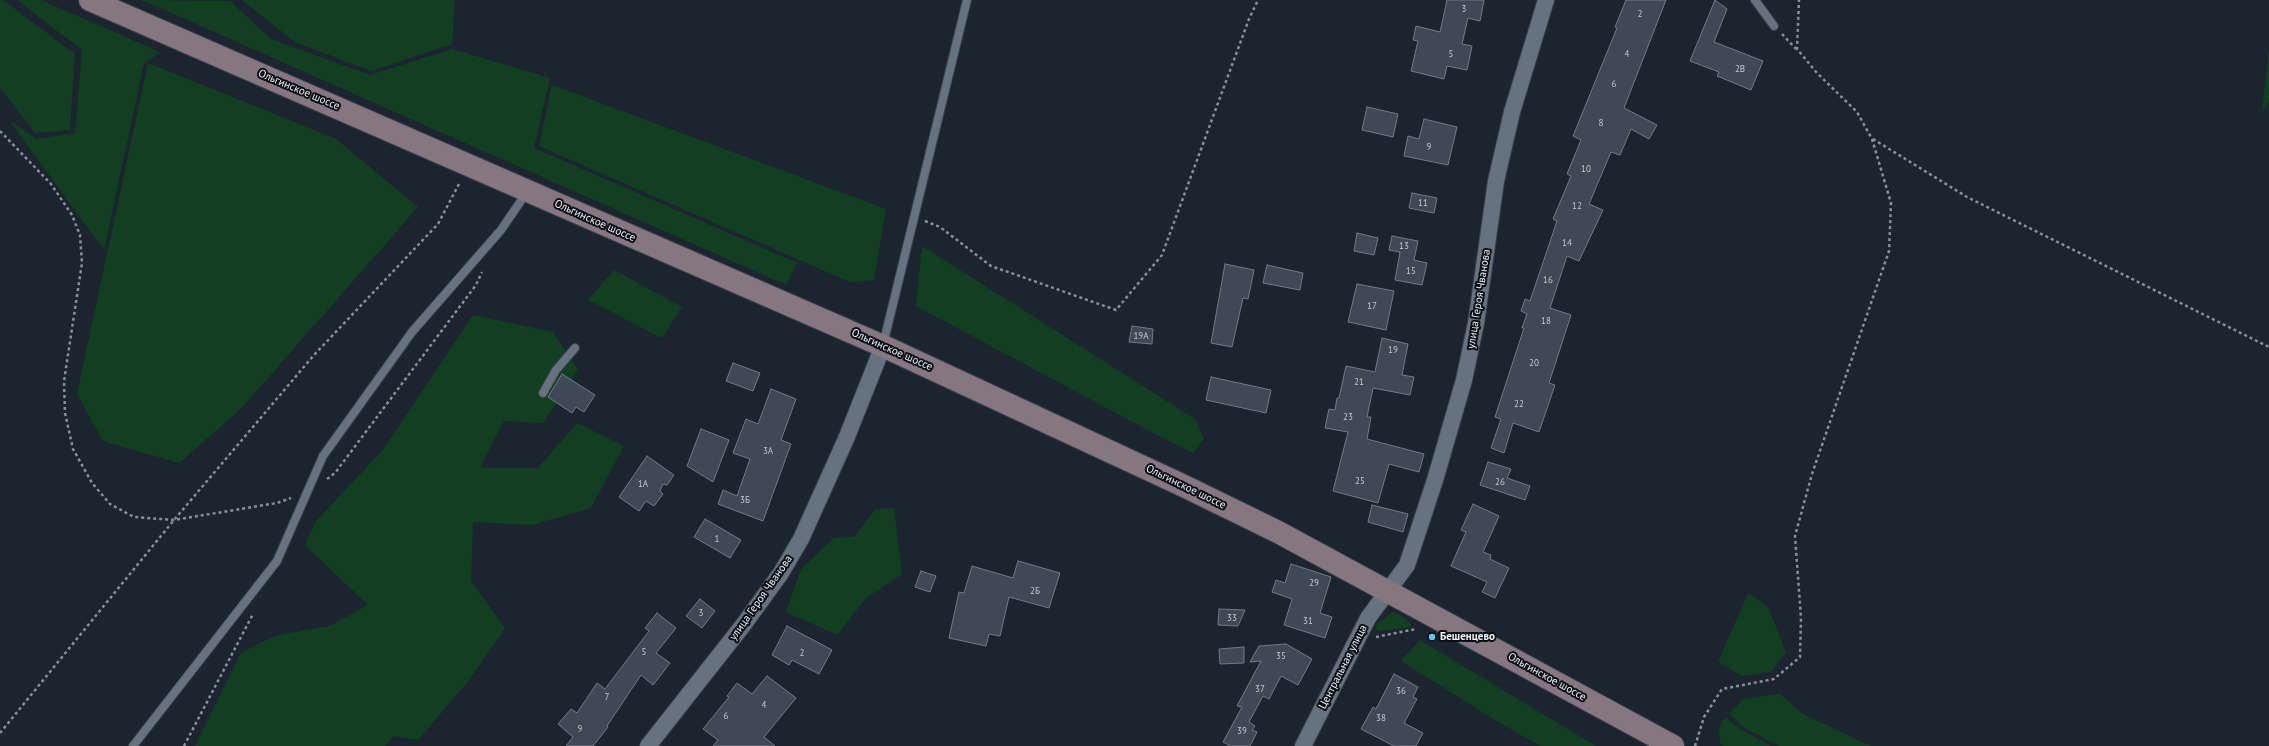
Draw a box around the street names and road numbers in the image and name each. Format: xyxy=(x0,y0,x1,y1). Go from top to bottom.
street label: Ольгинское шоссе xyxy=(256,67,342,113)
street label: Ольгинское шоссе xyxy=(552,197,638,245)
street label: улица Героя Чванова xyxy=(1465,248,1493,350)
street label: Ольгинское шоссе xyxy=(849,326,935,374)
street label: Ольгинское шоссе xyxy=(1144,462,1228,512)
street label: улица Героя Чванова xyxy=(727,553,795,643)
street label: Центральная улица xyxy=(1316,623,1370,711)
street label: Ольгинское шоссе xyxy=(1506,650,1588,704)

